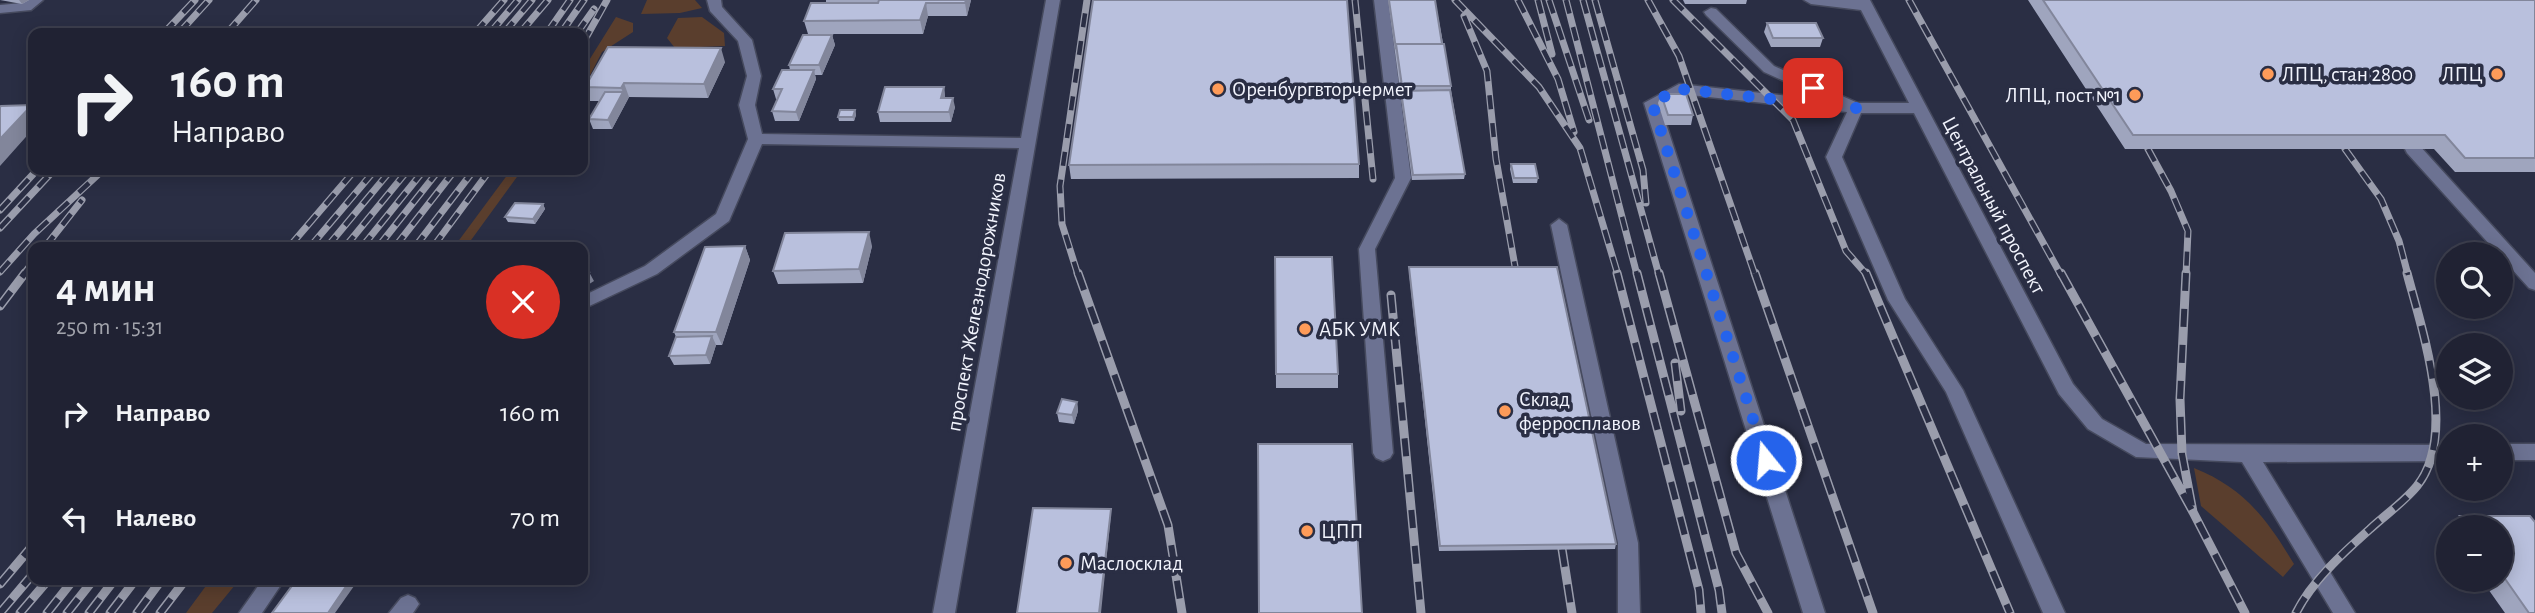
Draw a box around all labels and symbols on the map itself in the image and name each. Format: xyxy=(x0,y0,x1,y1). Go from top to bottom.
pin xyxy=(1783,58,1843,118)
place label: ЛПЦ, стан 2800 xyxy=(2282,64,2413,85)
place label: ЛПЦ xyxy=(2442,64,2483,85)
marker: ЛПЦ, стан 2800 xyxy=(2260,66,2276,82)
marker: ЛПЦ xyxy=(2489,66,2505,82)
place label: Оренбургвторчермет xyxy=(1232,79,1413,100)
marker: Оренбургвторчермет xyxy=(1210,81,1226,97)
place label: ЛПЦ, пост №1 xyxy=(2006,85,2121,106)
marker: ЛПЦ, пост №1 xyxy=(2127,87,2143,103)
street label: Центральный проспект xyxy=(1938,113,2049,298)
street label: проспект Железнодорожников xyxy=(943,171,1010,433)
place label: АБК УМК xyxy=(1319,319,1400,340)
marker: АБК УМК xyxy=(1297,321,1313,337)
place label: Склад ферросплавов xyxy=(1519,389,1641,434)
marker: Склад ферросплавов xyxy=(1497,403,1513,419)
position arrow xyxy=(1729,423,1803,497)
place label: ЦПП xyxy=(1321,521,1363,542)
marker: ЦПП xyxy=(1299,523,1315,539)
place label: Маслосклад xyxy=(1080,553,1183,574)
marker: Маслосклад xyxy=(1058,555,1074,571)

